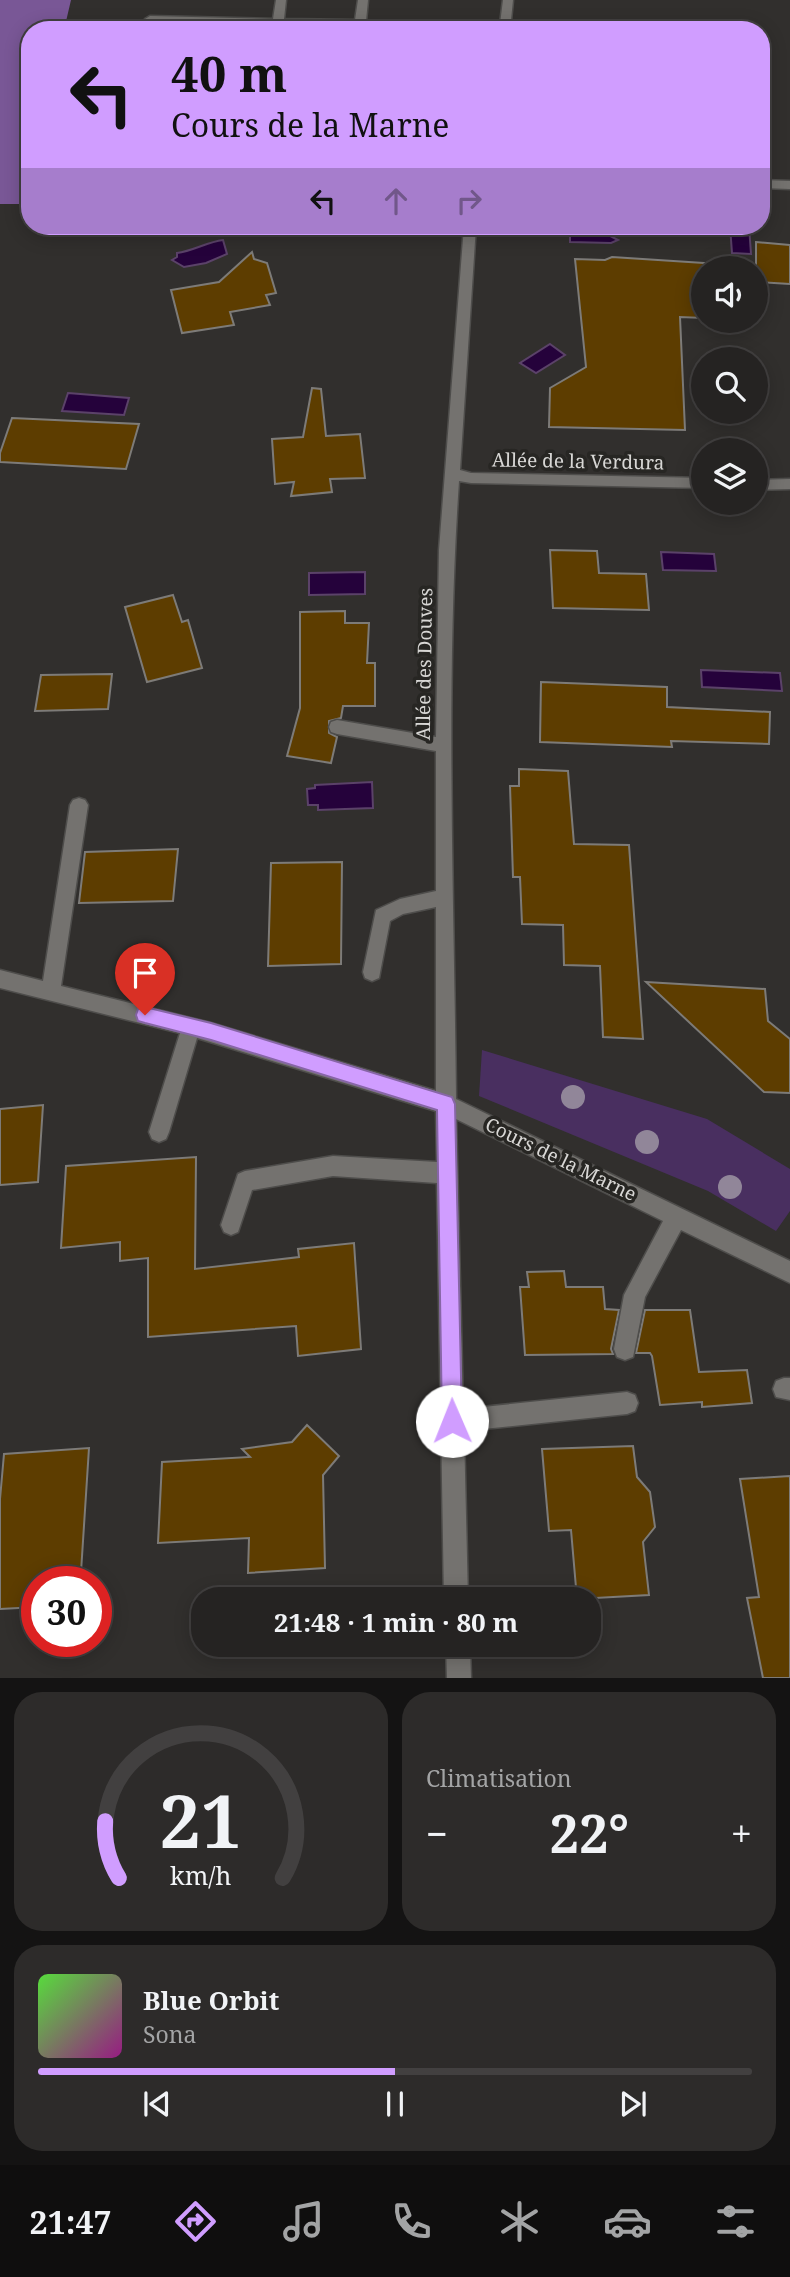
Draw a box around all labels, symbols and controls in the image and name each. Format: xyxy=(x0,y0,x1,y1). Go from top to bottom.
text: 40 m xyxy=(171,40,287,106)
icon: left xyxy=(56,49,147,140)
text: Cours de la Marne xyxy=(171,103,449,146)
icon: left xyxy=(304,182,342,220)
icon: ahead xyxy=(377,182,415,220)
icon: right xyxy=(450,182,488,220)
map controls xyxy=(691,256,768,515)
button: sound xyxy=(691,256,768,333)
button: search xyxy=(691,347,768,424)
button: layers xyxy=(691,438,768,515)
street label: Allée de la Verdura xyxy=(492,446,664,476)
street label: Allée des Douves xyxy=(410,588,438,740)
pin xyxy=(115,943,175,1015)
icon: arrive xyxy=(126,954,164,992)
street label: Cours de la Marne xyxy=(481,1111,641,1207)
position arrow xyxy=(415,1384,489,1458)
speed limit sign: 30 xyxy=(21,1566,112,1657)
text: 21:48 · 1 min · 80 m xyxy=(274,1604,518,1640)
text: Climatisation xyxy=(426,1762,572,1794)
text: 21 xyxy=(160,1770,242,1869)
text: 22° xyxy=(550,1797,629,1868)
text: − xyxy=(426,1807,448,1859)
text: + xyxy=(731,1807,752,1859)
text: km/h xyxy=(170,1857,232,1891)
text: Blue Orbit xyxy=(143,1982,279,2018)
text: Sona xyxy=(143,2018,197,2050)
icon: previous xyxy=(138,2085,176,2123)
icon: pause xyxy=(376,2085,414,2123)
icon: next xyxy=(614,2085,652,2123)
icon: directions xyxy=(171,2197,220,2246)
icon: music xyxy=(279,2197,328,2246)
icon: phone xyxy=(387,2197,436,2246)
icon: climate xyxy=(495,2197,544,2246)
icon: car xyxy=(603,2197,652,2246)
icon: filters xyxy=(711,2197,760,2246)
text: 21:47 xyxy=(30,2200,112,2243)

